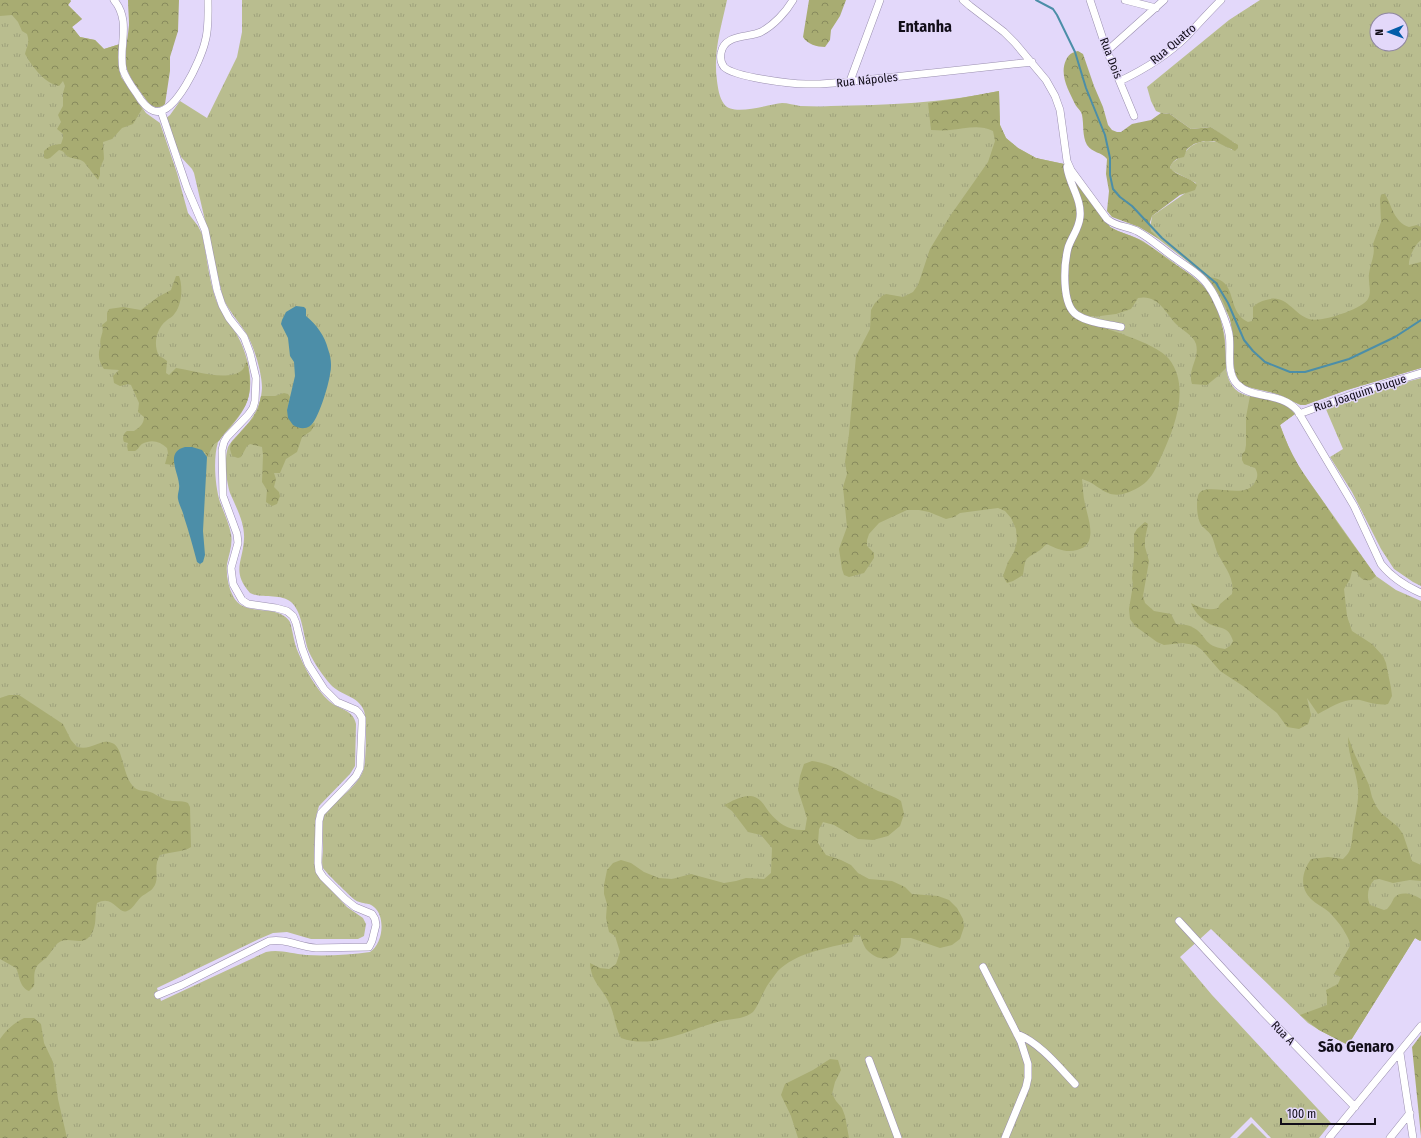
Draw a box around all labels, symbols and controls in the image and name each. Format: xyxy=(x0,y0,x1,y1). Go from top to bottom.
north arrow xyxy=(1369,12,1409,52)
district label: Entanha xyxy=(898,17,952,36)
street label: Rua Quatro xyxy=(1147,21,1199,67)
text: N xyxy=(1373,29,1386,36)
street label: Rua Dois xyxy=(1097,35,1125,81)
street label: Rua Nápoles xyxy=(836,70,898,90)
street label: Rua Joaquim Duque xyxy=(1312,371,1408,415)
street label: Rua A xyxy=(1268,1018,1298,1048)
district label: São Genaro xyxy=(1318,1037,1394,1056)
scale bar xyxy=(1281,1100,1375,1126)
text: 100 m xyxy=(1287,1107,1316,1121)

